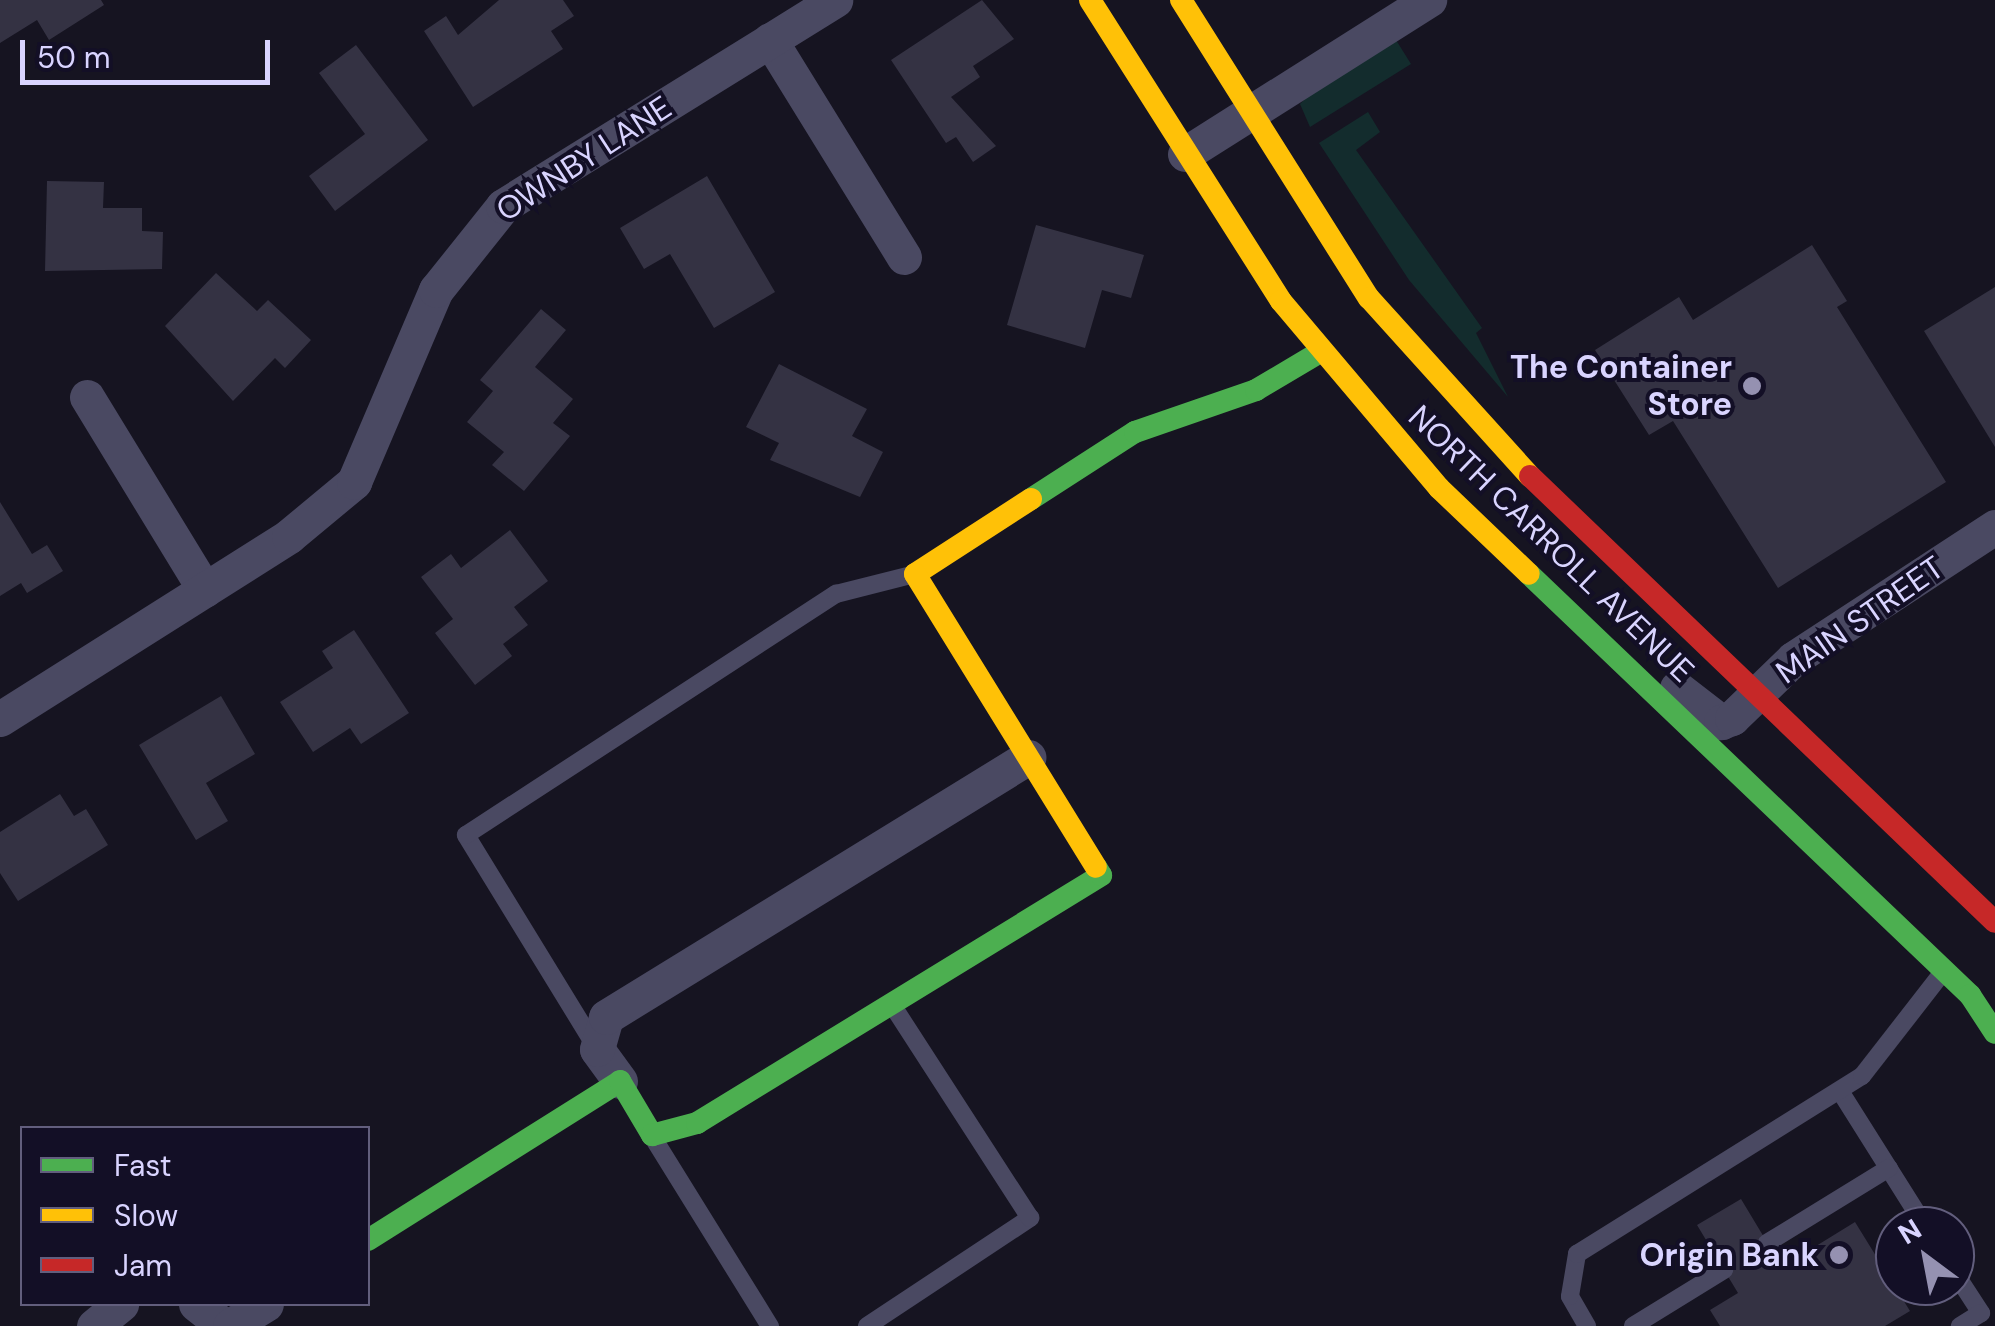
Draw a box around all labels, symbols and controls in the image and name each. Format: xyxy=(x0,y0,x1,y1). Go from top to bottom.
scale bar xyxy=(25,20,275,82)
text: 50 m xyxy=(37,38,111,77)
street label: OWNBY LANE xyxy=(489,88,679,230)
place label: The Container Store xyxy=(1510,349,1732,424)
marker: The Container Store xyxy=(1741,375,1763,397)
street label: NORTH CARROLL AVENUE xyxy=(1400,398,1702,690)
street label: MAIN STREET xyxy=(1769,548,1951,692)
legend xyxy=(20,1126,370,1306)
text: Fast xyxy=(114,1146,172,1185)
text: Slow xyxy=(114,1196,178,1235)
north arrow xyxy=(1875,1206,1975,1306)
text: N xyxy=(1891,1211,1928,1253)
place label: Origin Bank xyxy=(1640,1236,1819,1274)
marker: Origin Bank xyxy=(1828,1244,1850,1266)
text: Jam xyxy=(114,1246,172,1285)

